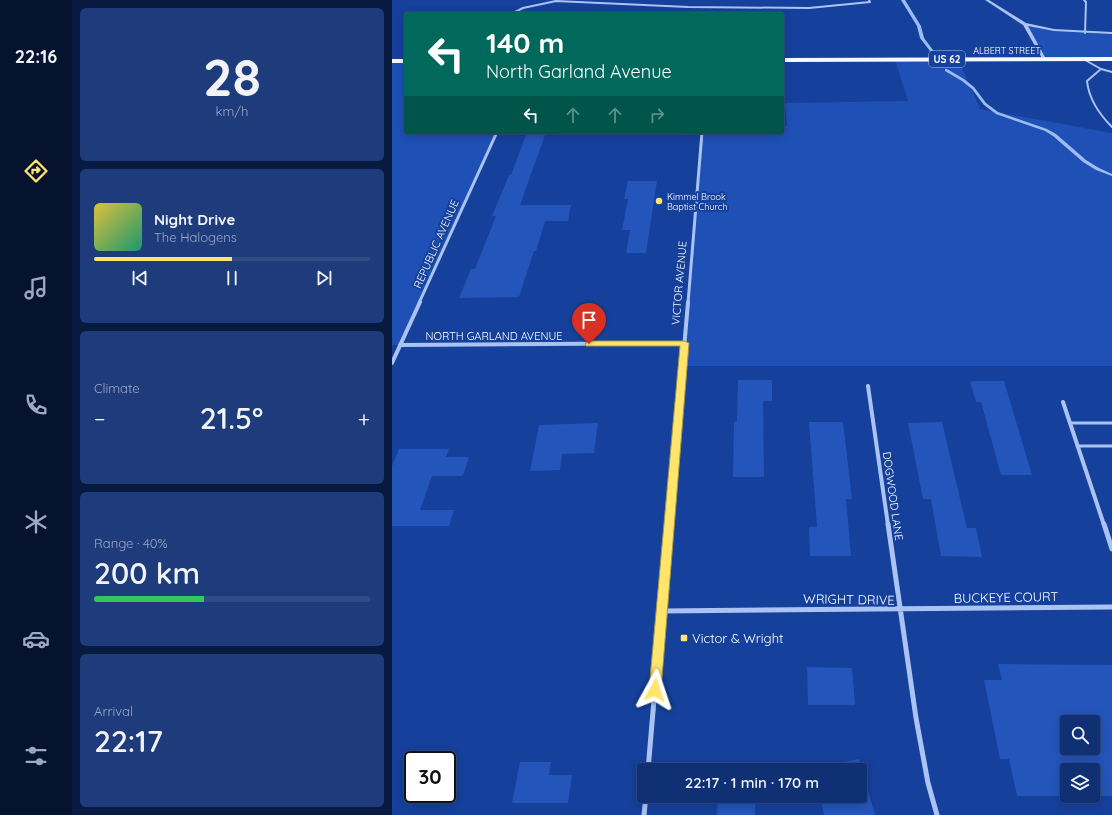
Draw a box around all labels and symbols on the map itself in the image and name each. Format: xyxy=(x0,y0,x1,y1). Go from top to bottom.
street label: ALBERT STREET xyxy=(973,45,1041,56)
road number: US 62 xyxy=(929,51,965,67)
place label: Kimmel Brook Baptist Church xyxy=(667,191,728,212)
marker: Kimmel Brook Baptist Church xyxy=(654,196,664,206)
street label: REPUBLIC AVENUE xyxy=(410,197,462,291)
street label: VICTOR AVENUE xyxy=(668,240,690,326)
pin xyxy=(572,303,606,344)
street label: NORTH GARLAND AVENUE xyxy=(426,329,563,343)
street label: DOGWOOD LANE xyxy=(880,451,906,541)
street label: BUCKEYE COURT xyxy=(954,588,1059,606)
street label: WRIGHT DRIVE xyxy=(803,590,895,608)
place label: Victor & Wright xyxy=(692,630,784,646)
marker: Victor & Wright xyxy=(679,633,689,643)
position arrow xyxy=(634,669,676,711)
speed limit sign: 30 xyxy=(404,751,456,803)

